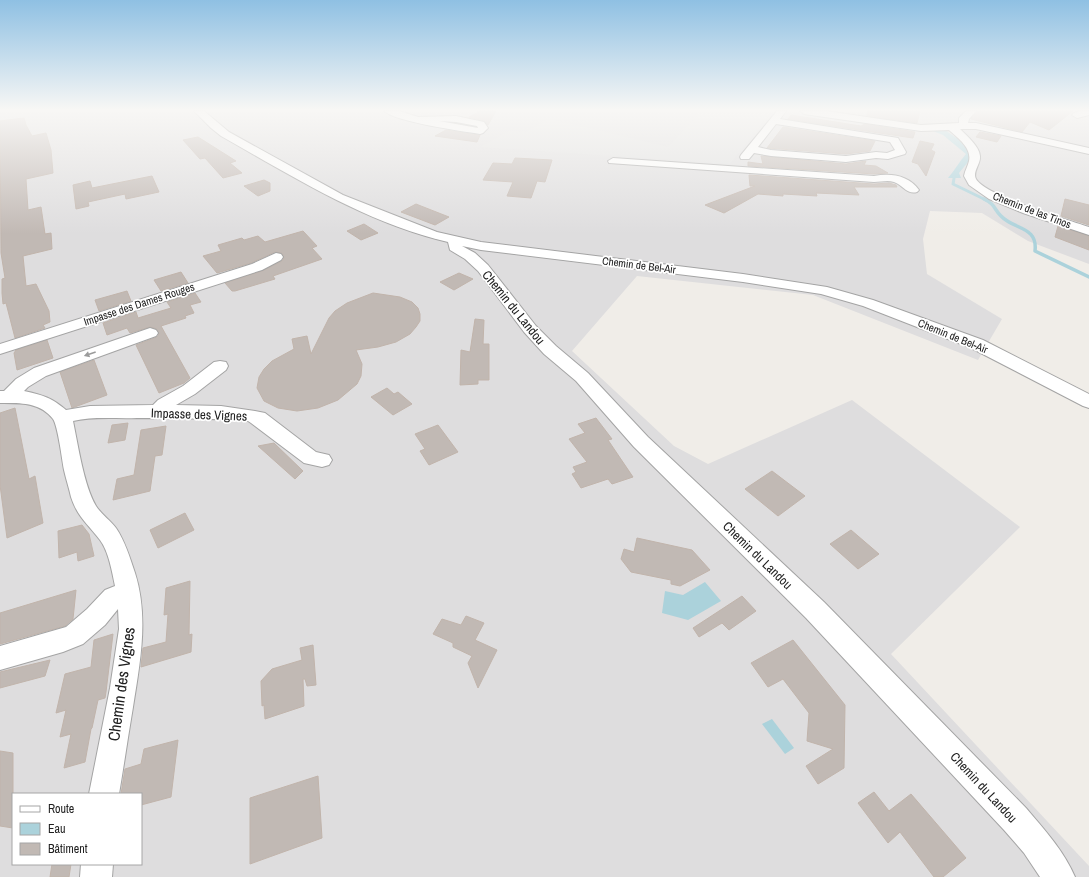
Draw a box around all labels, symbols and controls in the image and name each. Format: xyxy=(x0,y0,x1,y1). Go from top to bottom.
street label: Chemin de las Tinos xyxy=(991,189,1074,232)
street label: Chemin de Bel-Air xyxy=(601,254,677,276)
street label: Chemin du Landou xyxy=(478,267,549,348)
street label: Impasse des Dames Rouges xyxy=(82,279,197,329)
street label: Chemin de Bel-Air xyxy=(916,316,990,356)
one-way arrow xyxy=(84,351,96,357)
street label: Impasse des Vignes xyxy=(151,404,247,425)
street label: Chemin du Landou xyxy=(719,518,796,593)
street label: Chemin des Vignes xyxy=(102,626,140,742)
street label: Chemin du Landou xyxy=(946,748,1021,826)
legend xyxy=(12,793,142,865)
text: Route xyxy=(48,801,74,817)
text: Eau xyxy=(48,821,66,837)
text: Bâtiment xyxy=(48,841,88,857)

